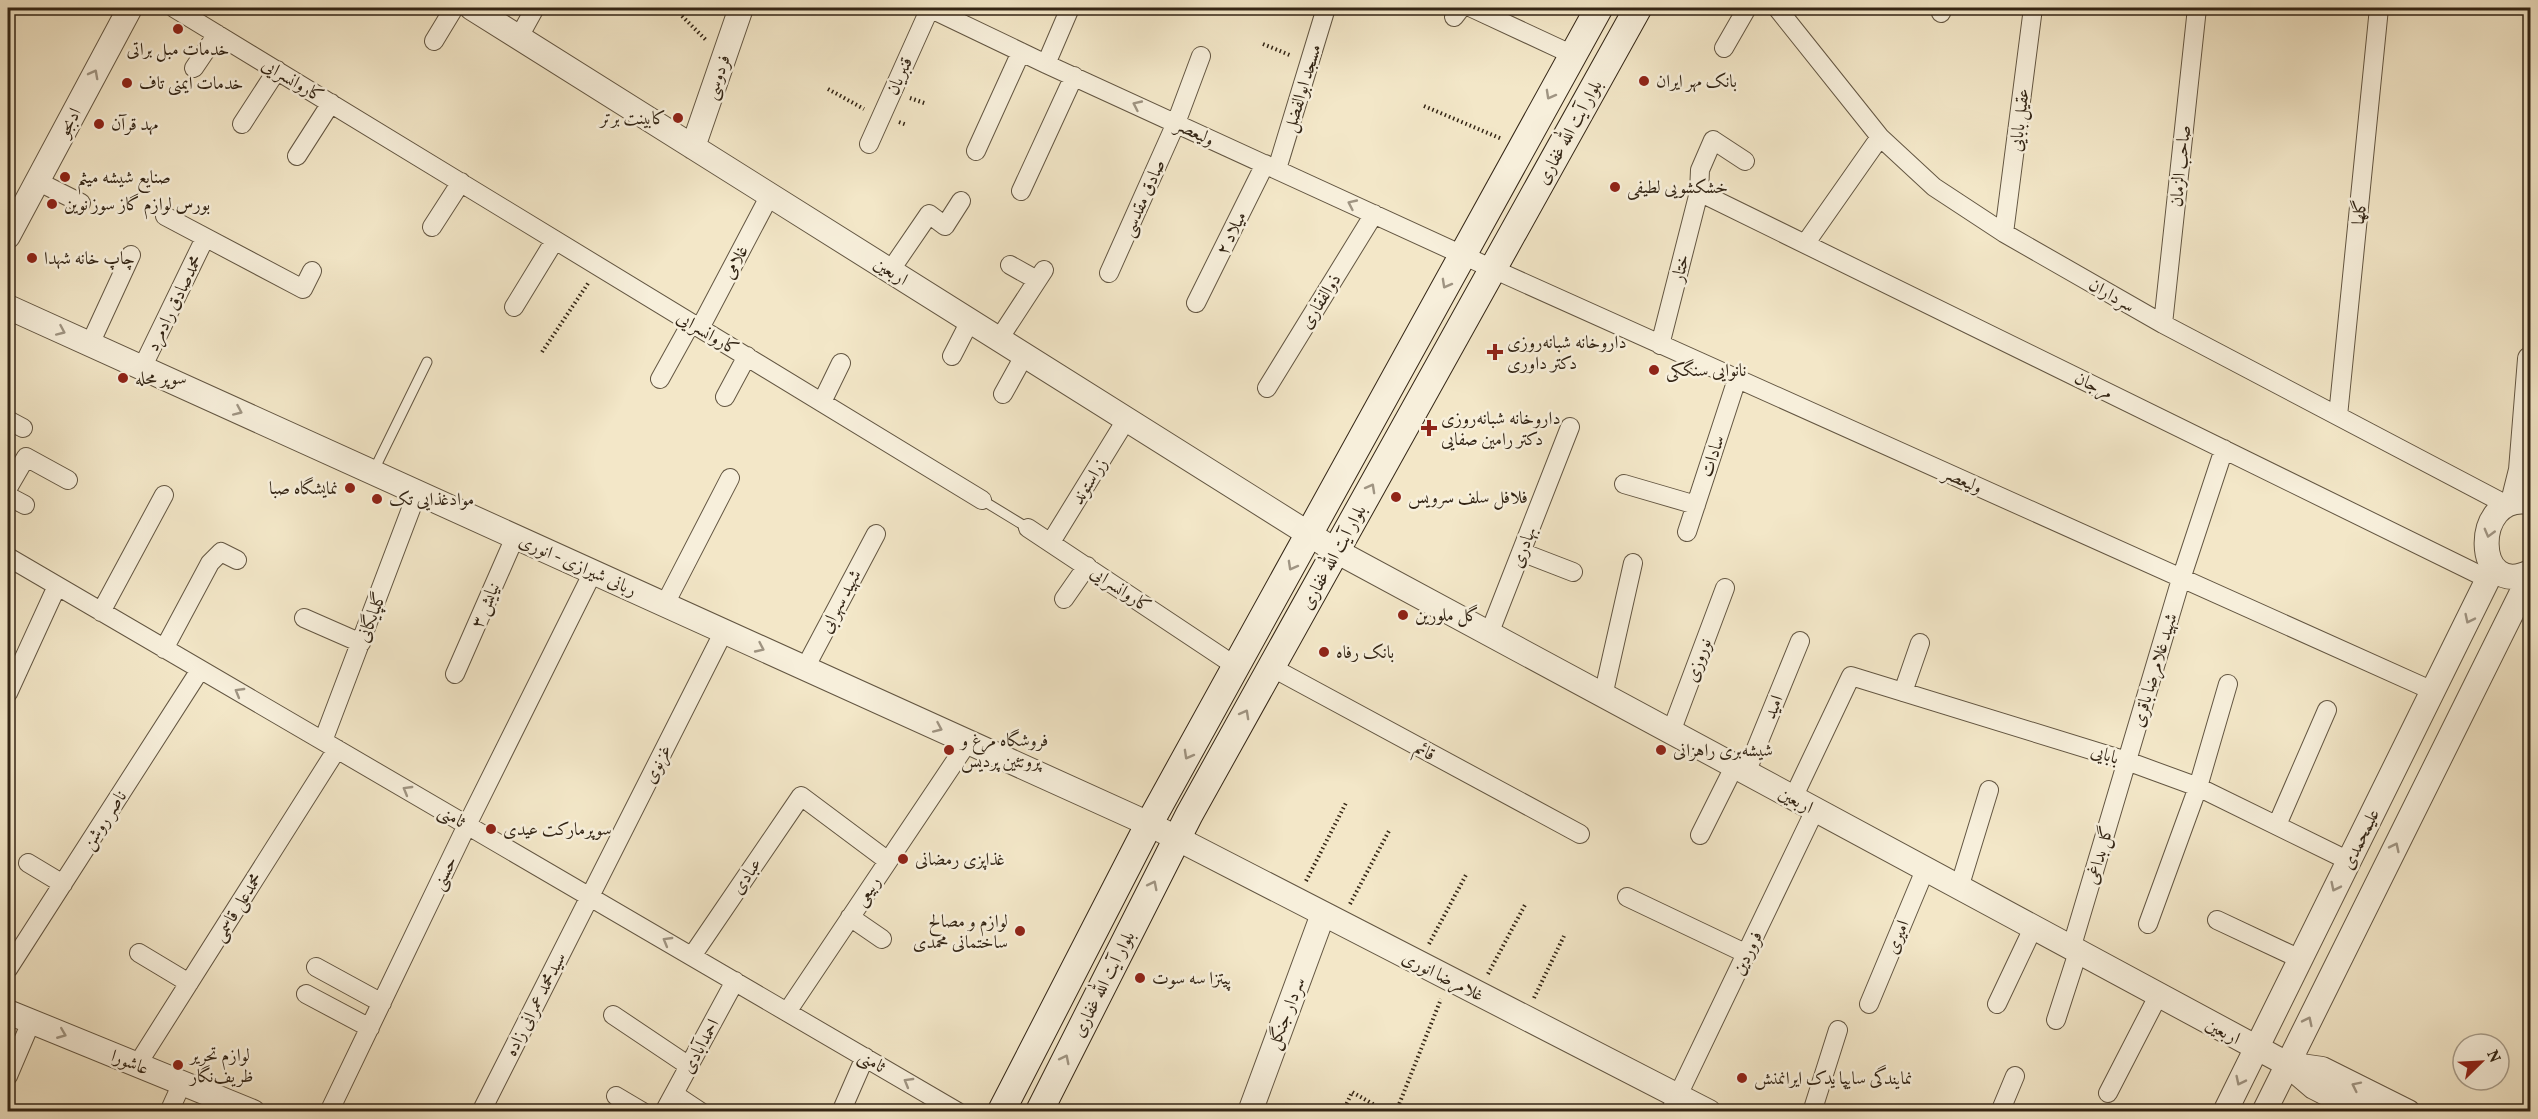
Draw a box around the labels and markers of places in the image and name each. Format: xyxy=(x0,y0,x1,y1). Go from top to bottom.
marker: خدمات مبل براتی xyxy=(171,22,185,36)
place label: خدمات مبل براتی xyxy=(126,38,230,63)
place label: بانک مهر ایران xyxy=(1656,70,1737,95)
place label: خدمات ایمنی تاف xyxy=(139,72,244,97)
marker: بانک مهر ایران xyxy=(1637,74,1651,88)
marker: خدمات ایمنی تاف xyxy=(120,76,134,90)
place label: کابینت برتر xyxy=(598,107,666,132)
marker: کابینت برتر xyxy=(671,111,685,125)
place label: مهد قرآن xyxy=(111,113,158,138)
marker: مهد قرآن xyxy=(92,117,106,131)
place label: صنایع شیشه میثم xyxy=(77,166,171,195)
marker: صنایع شیشه میثم xyxy=(58,170,72,184)
place label: خشکشویی لطیفی xyxy=(1627,176,1728,201)
marker: خشکشویی لطیفی xyxy=(1608,180,1622,194)
place label: بورس لوازم گاز سوز نوین xyxy=(64,193,210,220)
marker: بورس لوازم گاز سوز نوین xyxy=(45,197,59,211)
place label: چاپ خانه شهدا xyxy=(44,247,135,272)
marker: چاپ خانه شهدا xyxy=(25,251,39,265)
place label: داروخانه شبانه‌روزی دکتر داوری xyxy=(1507,331,1627,377)
marker: داروخانه شبانه‌روزی دکتر داوری xyxy=(1488,345,1502,359)
place label: نانوایی سنگکی xyxy=(1666,358,1746,384)
marker: نانوایی سنگکی xyxy=(1647,363,1661,377)
place label: سوپر محله xyxy=(135,367,187,392)
marker: سوپر محله xyxy=(116,371,130,385)
place label: داروخانه شبانه‌روزی دکتر رامین صفایی xyxy=(1441,407,1561,453)
marker: داروخانه شبانه‌روزی دکتر رامین صفایی xyxy=(1422,421,1436,435)
place label: نمایشگاه صبا xyxy=(269,476,338,502)
marker: نمایشگاه صبا xyxy=(343,481,357,495)
place label: فلافل سلف سرویس xyxy=(1408,486,1528,511)
place label: موادغذایی تک xyxy=(389,488,474,513)
marker: فلافل سلف سرویس xyxy=(1389,490,1403,504)
marker: موادغذایی تک xyxy=(370,492,384,506)
place label: گل ملورین xyxy=(1415,604,1479,629)
marker: گل ملورین xyxy=(1396,608,1410,622)
place label: بانک رفاه xyxy=(1336,641,1394,666)
marker: بانک رفاه xyxy=(1317,645,1331,659)
place label: فروشگاه مرغ و پروتئین پردیس xyxy=(959,728,1048,775)
place label: شیشه‌بری راهزانی xyxy=(1673,739,1773,764)
marker: فروشگاه مرغ و پروتئین پردیس xyxy=(942,743,956,757)
marker: شیشه‌بری راهزانی xyxy=(1654,743,1668,757)
place label: سوپرمارکت عیدی xyxy=(503,818,612,843)
marker: سوپرمارکت عیدی xyxy=(484,822,498,836)
place label: غذاپزی رمضانی xyxy=(915,848,1005,873)
marker: غذاپزی رمضانی xyxy=(896,852,910,866)
place label: لوازم و مصالح ساختمانی محمدی xyxy=(913,910,1008,956)
marker: لوازم و مصالح ساختمانی محمدی xyxy=(1013,924,1027,938)
place label: پیتزا سه سوت xyxy=(1152,967,1231,992)
marker: پیتزا سه سوت xyxy=(1133,971,1147,985)
place label: لوازم تحریر ظریف‌نگار xyxy=(188,1044,254,1090)
marker: لوازم تحریر ظریف‌نگار xyxy=(171,1058,185,1072)
place label: نمایندگی سایپا یدک ایرانمنش xyxy=(1754,1064,1912,1092)
marker: نمایندگی سایپا یدک ایرانمنش xyxy=(1735,1071,1749,1085)

